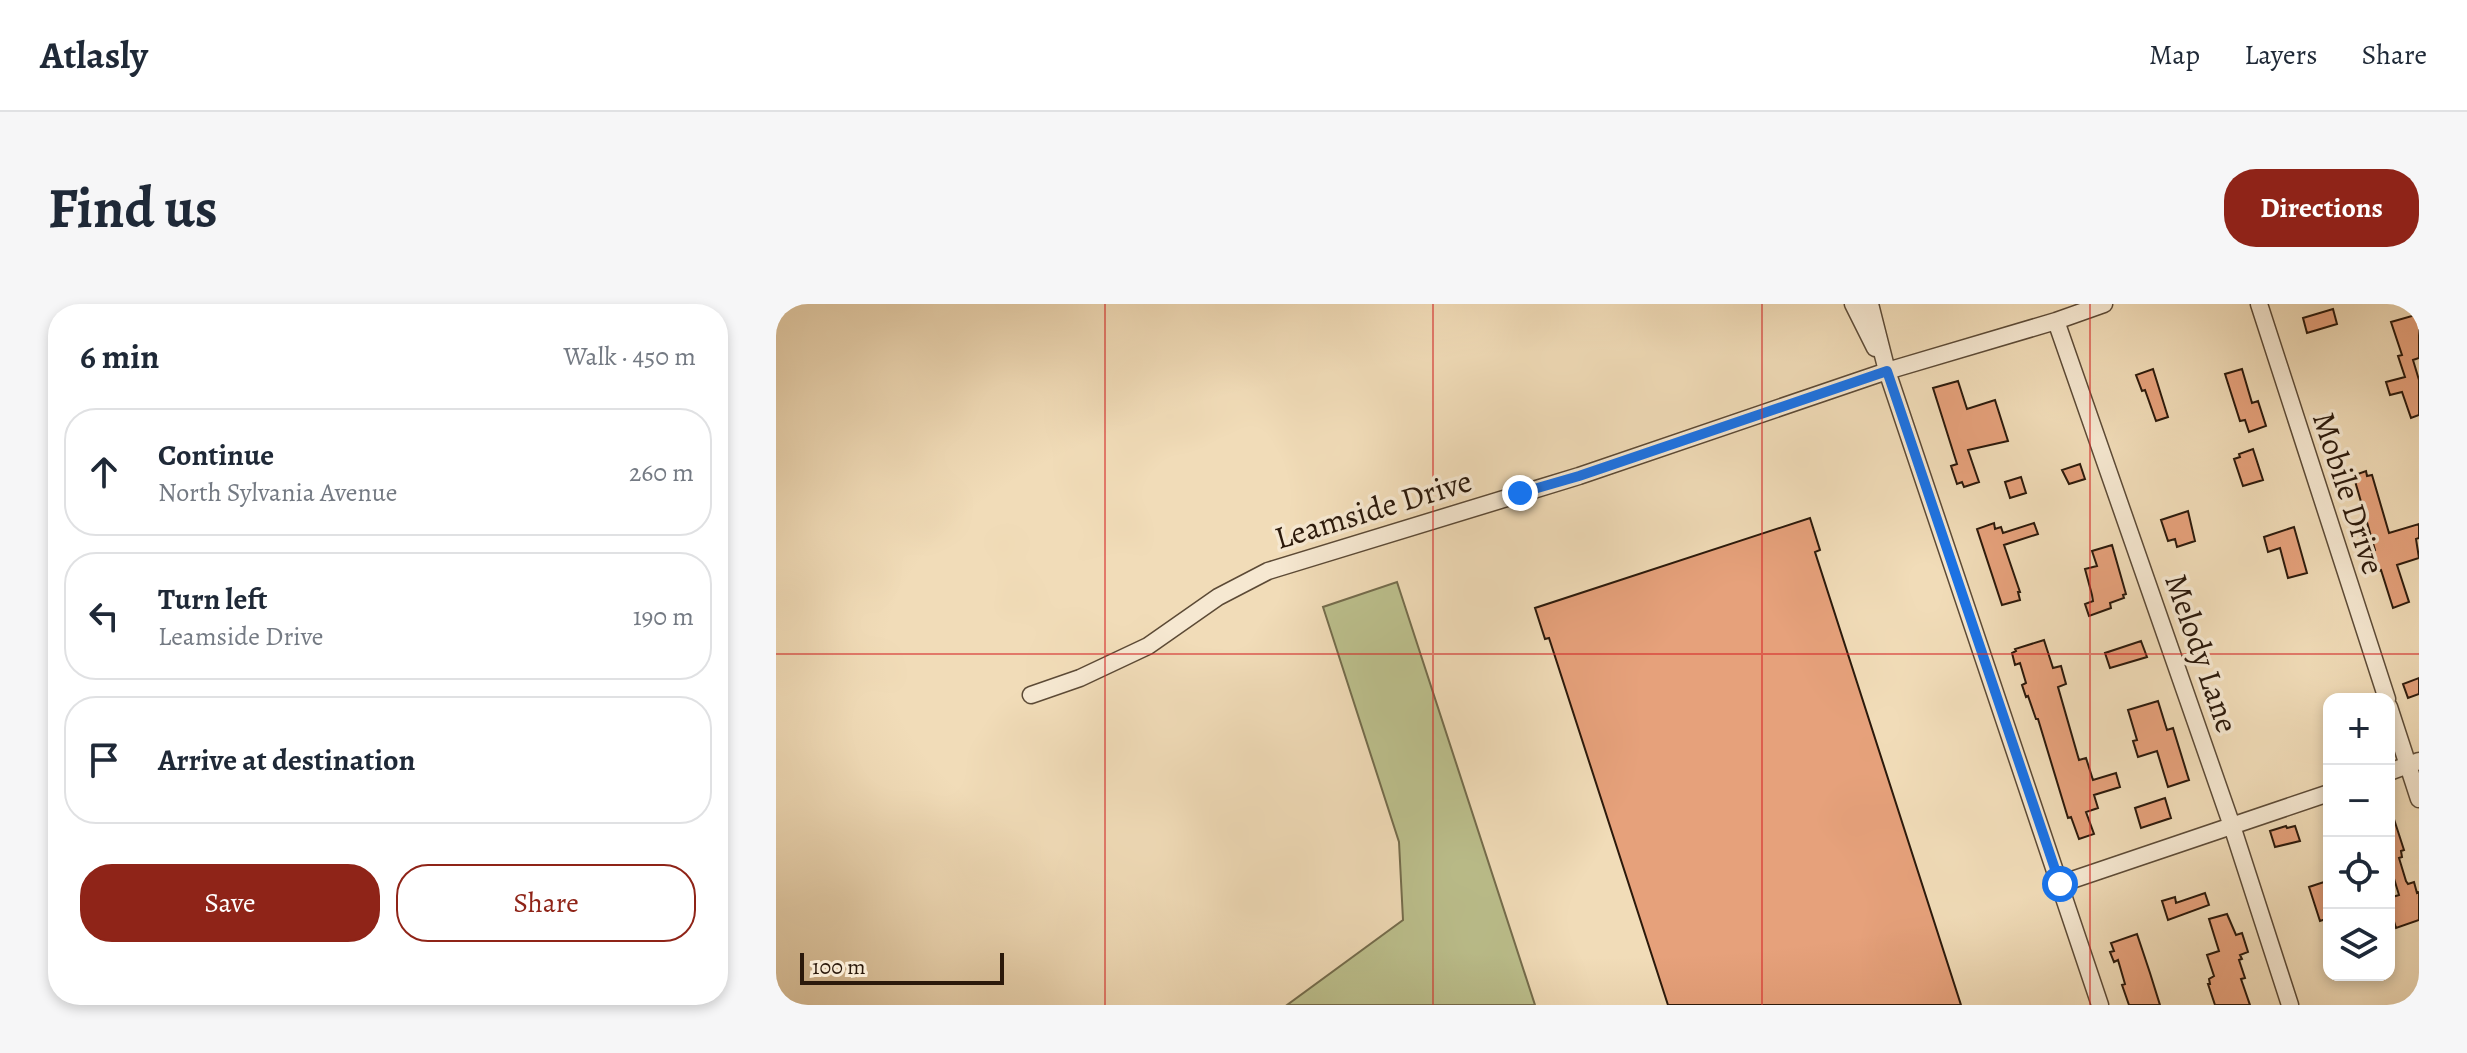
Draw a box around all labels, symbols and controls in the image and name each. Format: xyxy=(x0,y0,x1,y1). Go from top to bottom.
text: Atlasly xyxy=(40,29,148,81)
text: Map xyxy=(2149,36,2200,74)
text: Layers xyxy=(2244,36,2317,74)
text: Share xyxy=(2361,36,2427,74)
button: Directions xyxy=(2224,169,2419,247)
text: Find us xyxy=(48,170,218,246)
text: 6 min xyxy=(80,333,159,380)
text: Walk · 450 m xyxy=(563,339,696,374)
street label: Mobile Drive xyxy=(2302,406,2396,580)
text: Continue xyxy=(158,435,274,475)
icon: ahead xyxy=(82,450,126,494)
text: 260 m xyxy=(629,455,694,490)
street label: Leamside Drive xyxy=(1269,458,1477,560)
text: North Sylvania Avenue xyxy=(158,475,397,510)
route end xyxy=(1502,475,1538,511)
street label: Melody Lane xyxy=(2154,568,2250,738)
text: Turn left xyxy=(158,579,267,619)
icon: left xyxy=(82,594,126,638)
text: 190 m xyxy=(633,599,694,634)
text: Leamside Drive xyxy=(158,619,324,654)
map controls xyxy=(2323,693,2395,981)
button: + xyxy=(2323,693,2395,765)
icon: arrive xyxy=(82,738,126,782)
text: Arrive at destination xyxy=(158,740,415,780)
button: − xyxy=(2323,765,2395,837)
button: locate xyxy=(2323,837,2395,909)
button: Save xyxy=(80,864,380,942)
button: Share xyxy=(396,864,696,942)
route start xyxy=(2042,866,2078,902)
button: layers xyxy=(2323,909,2395,981)
scale bar xyxy=(800,949,1004,985)
text: 100 m xyxy=(812,952,866,982)

